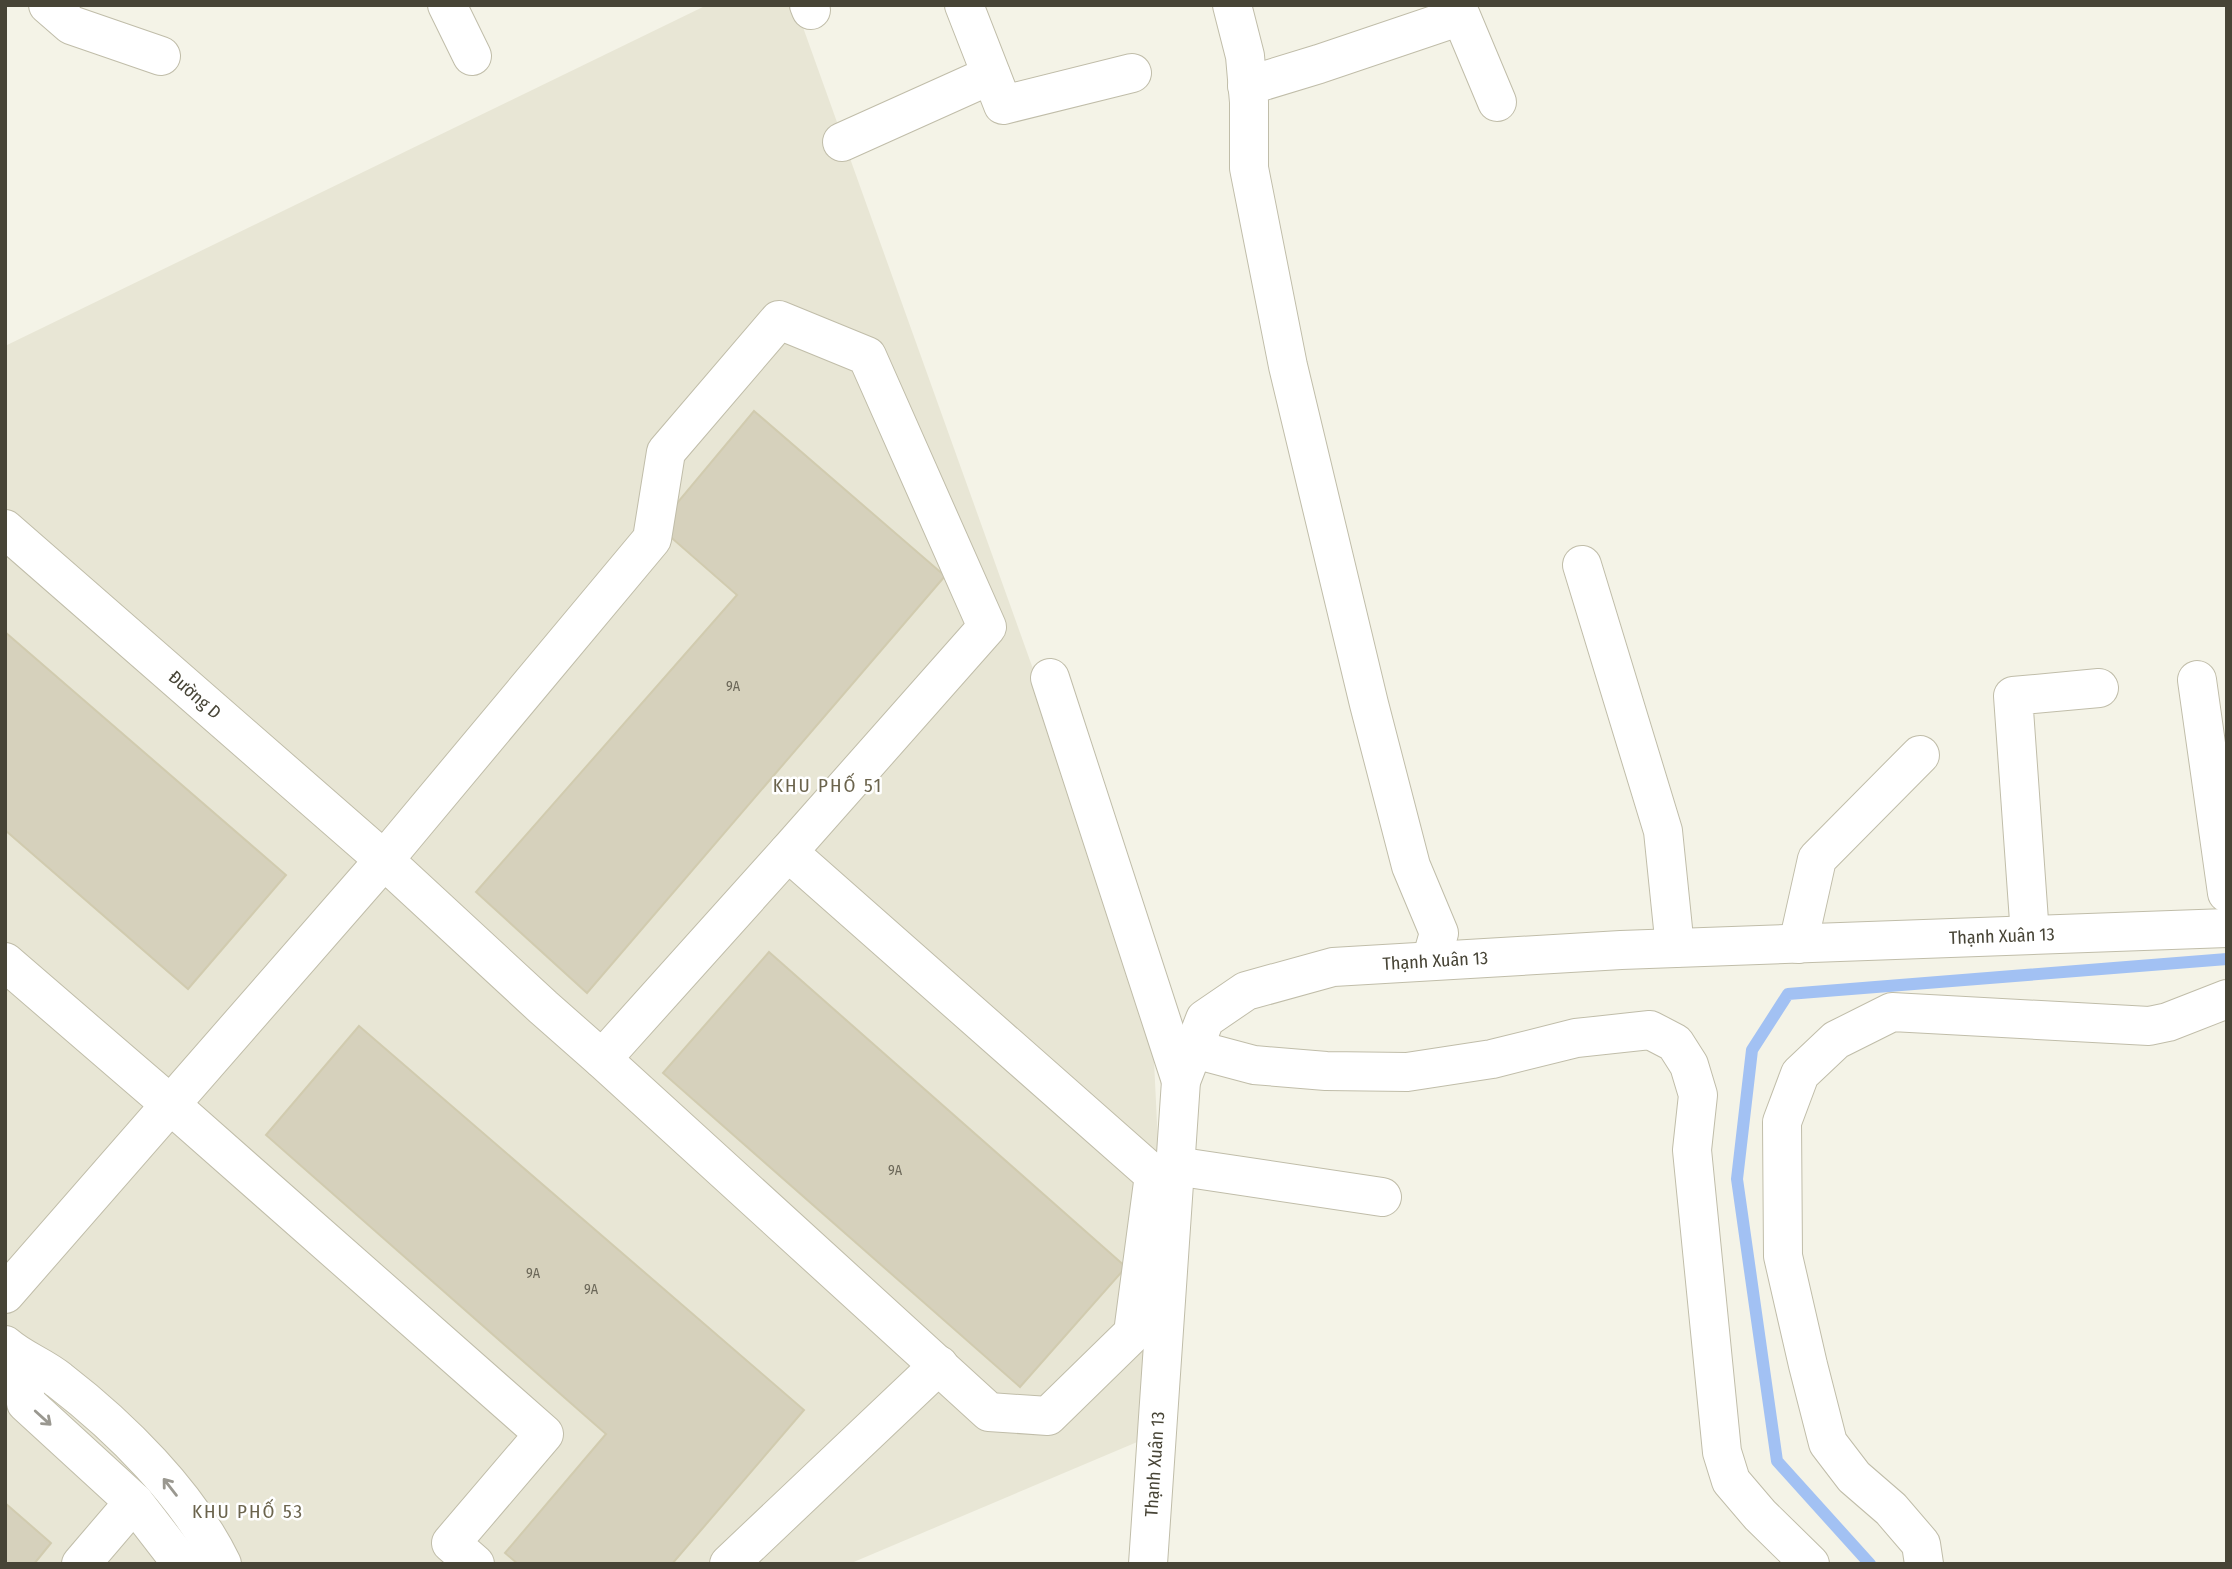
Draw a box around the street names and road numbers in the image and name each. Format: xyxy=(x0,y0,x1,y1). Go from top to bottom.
street label: Đường D xyxy=(164,666,226,724)
street label: Thạnh Xuân 13 xyxy=(1949,923,2055,949)
street label: Thạnh Xuân 13 xyxy=(1382,947,1489,975)
street label: Thạnh Xuân 13 xyxy=(1140,1411,1169,1518)

